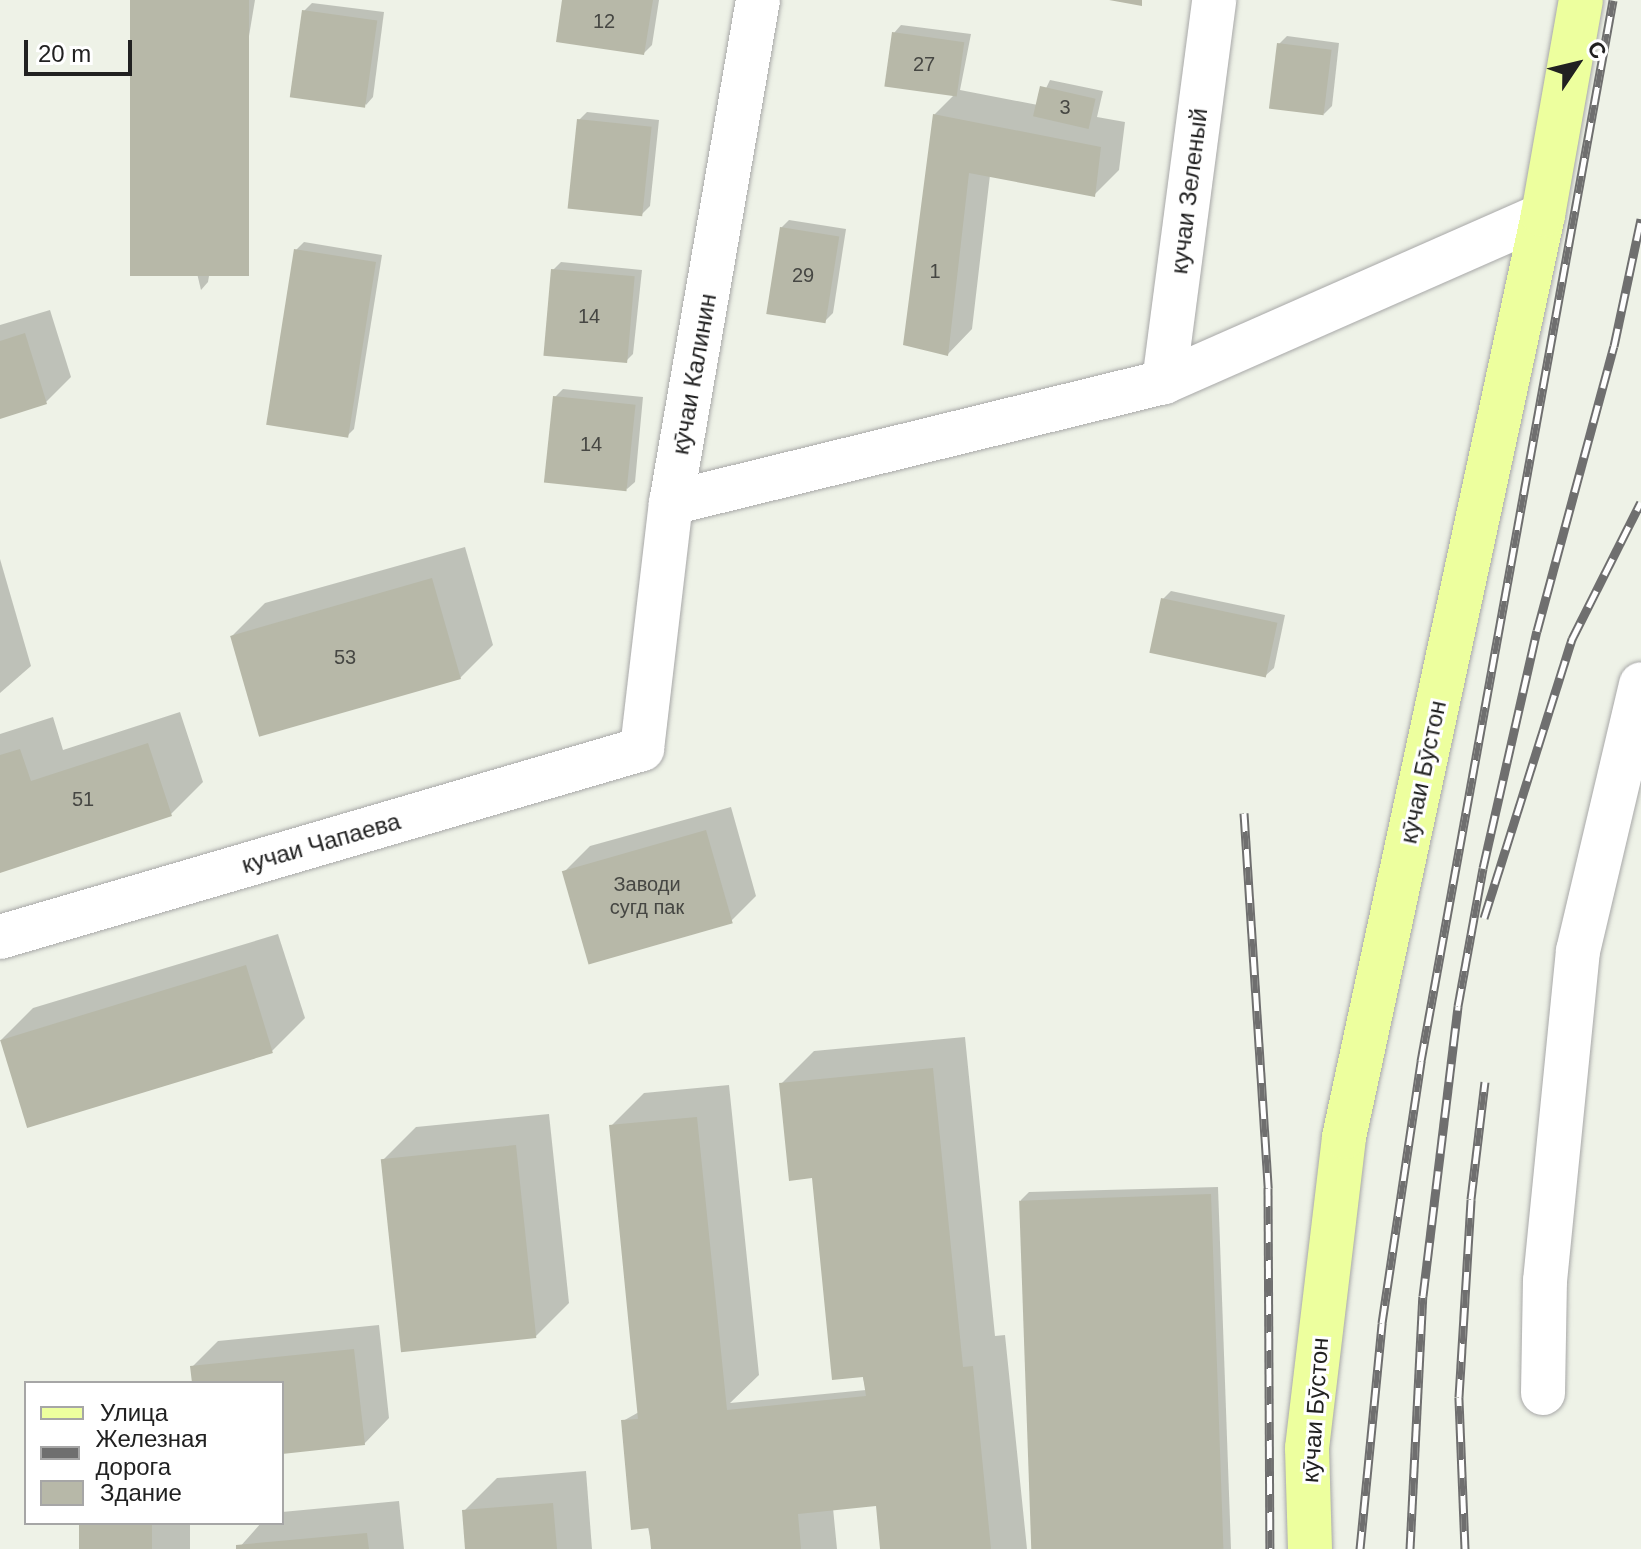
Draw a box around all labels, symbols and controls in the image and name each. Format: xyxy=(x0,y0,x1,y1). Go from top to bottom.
house number: 12 xyxy=(593,9,615,33)
scale bar xyxy=(28,24,136,74)
north arrow xyxy=(1537,24,1617,104)
text: С xyxy=(1582,36,1612,64)
text: 20 m xyxy=(38,40,91,67)
house number: 27 xyxy=(913,52,935,76)
house number: 3 xyxy=(1059,95,1071,119)
street label: кучаи Зеленый xyxy=(1165,106,1213,276)
house number: 1 xyxy=(929,259,941,283)
house number: 29 xyxy=(792,263,814,287)
street label: кӯчаи Калинин xyxy=(666,291,722,457)
house number: 14 xyxy=(578,304,600,328)
house number: 14 xyxy=(580,432,602,456)
house number: 53 xyxy=(334,645,356,669)
street label: кӯчаи Бӯстон xyxy=(1394,698,1452,846)
house number: 51 xyxy=(72,787,94,811)
street label: кучаи Чапаева xyxy=(238,807,404,879)
house number: Заводи сугд пак xyxy=(610,873,684,920)
street label: кӯчаи Бӯстон xyxy=(1296,1336,1334,1484)
legend xyxy=(24,1381,284,1525)
text: Улица xyxy=(100,1399,168,1426)
text: Железная дорога xyxy=(96,1425,207,1480)
text: Здание xyxy=(100,1479,182,1506)

